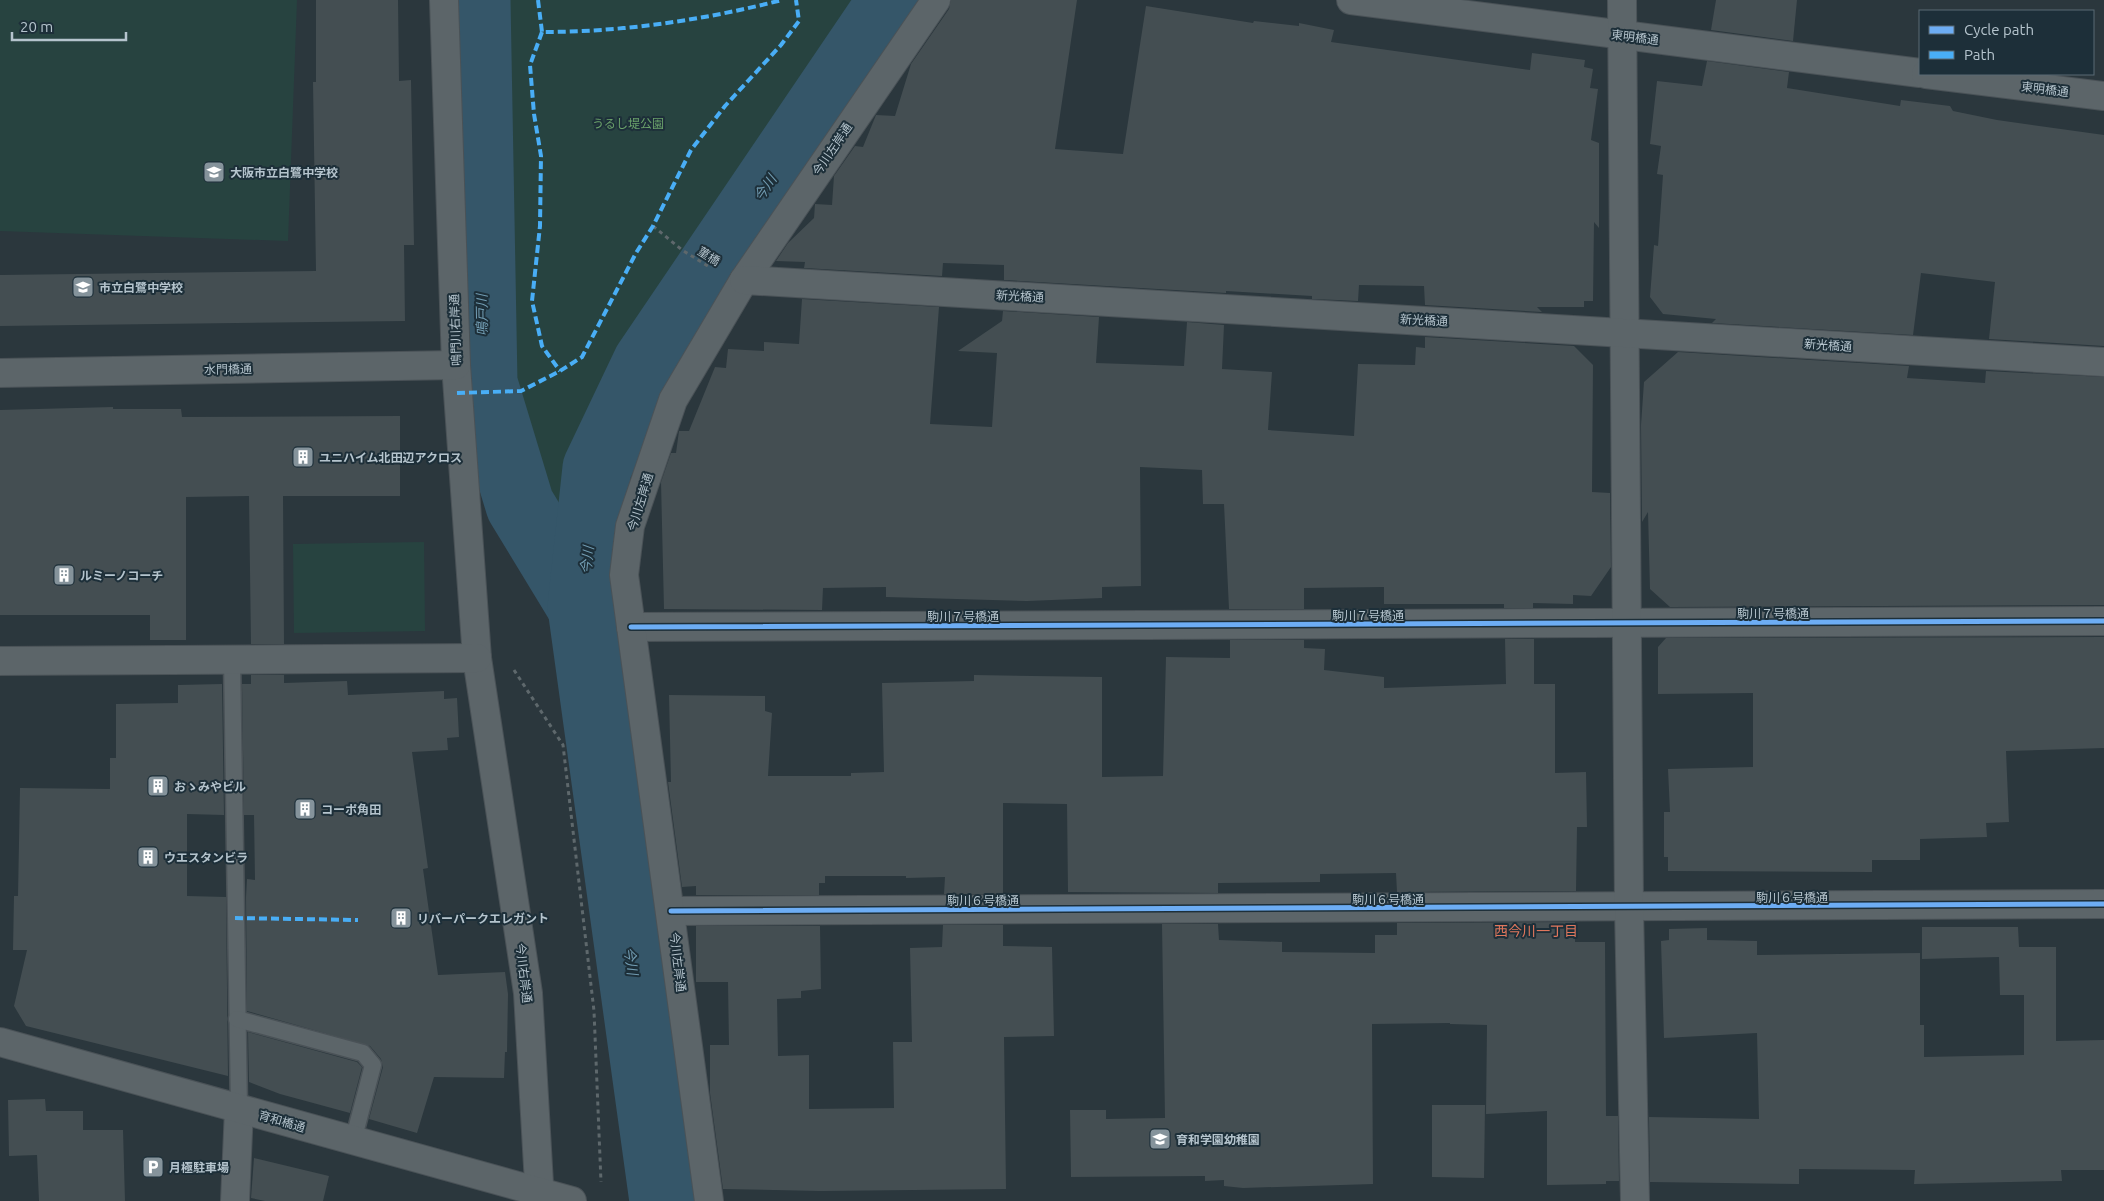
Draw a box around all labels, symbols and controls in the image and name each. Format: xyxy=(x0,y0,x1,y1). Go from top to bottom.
scale bar xyxy=(12,10,126,42)
legend xyxy=(1919,10,2094,75)
text: 20 m xyxy=(20,18,53,35)
text: Cycle path xyxy=(1964,21,2034,38)
street label: 東明橋通 xyxy=(1610,28,1660,46)
text: Path xyxy=(1964,46,1995,63)
street label: 東明橋通 xyxy=(2020,80,2070,98)
park label: うるし堤公園 xyxy=(592,117,664,130)
street label: 今川左岸通 xyxy=(810,120,854,178)
school or university icon: 大阪市立白鷺中学校 xyxy=(202,160,226,184)
place label: 大阪市立白鷺中学校 xyxy=(230,166,338,179)
water label: 今川 xyxy=(751,170,781,204)
street label: 菫橋 xyxy=(695,244,723,268)
school or university icon: 市立白鷺中学校 xyxy=(71,275,95,299)
place label: 市立白鷺中学校 xyxy=(99,281,183,294)
street label: 新光橋通 xyxy=(996,288,1044,304)
water label: 鳴戸川 xyxy=(474,292,490,336)
street label: 鳴門川右岸通 xyxy=(447,294,463,366)
street label: 新光橋通 xyxy=(1400,312,1448,328)
street label: 新光橋通 xyxy=(1804,337,1852,353)
street label: 水門橋通 xyxy=(204,362,252,376)
building icon: ユニハイム北田辺アクロス xyxy=(291,445,315,469)
place label: ユニハイム北田辺アクロス xyxy=(319,451,462,464)
street label: 今川左岸通 xyxy=(625,471,655,533)
water label: 今川 xyxy=(578,543,597,575)
building icon: ルミーノコーチ xyxy=(52,563,76,587)
place label: ルミーノコーチ xyxy=(80,569,163,582)
street label: 駒川７号橋通 xyxy=(1737,607,1809,620)
street label: 駒川７号橋通 xyxy=(1332,609,1404,622)
street label: 駒川７号橋通 xyxy=(927,610,999,623)
building icon: おゝみやビル xyxy=(146,774,170,798)
place label: おゝみやビル xyxy=(174,780,246,793)
building icon: コーポ角田 xyxy=(293,797,317,821)
place label: コーポ角田 xyxy=(321,803,381,816)
building icon: ウエスタンビラ xyxy=(136,845,160,869)
place label: ウエスタンビラ xyxy=(164,851,248,864)
street label: 駒川６号橋通 xyxy=(1756,891,1828,904)
street label: 駒川６号橋通 xyxy=(1352,893,1424,906)
street label: 駒川６号橋通 xyxy=(947,894,1019,907)
building icon: リバーパークエレガント xyxy=(389,906,413,930)
place label: リバーパークエレガント xyxy=(417,912,549,925)
district label: 西今川一丁目 xyxy=(1494,923,1578,939)
street label: 今川左岸通 xyxy=(668,931,688,993)
street label: 今川右岸通 xyxy=(514,942,534,1004)
water label: 今川 xyxy=(621,946,641,978)
street label: 育和橋通 xyxy=(257,1108,307,1134)
school or university icon: 育和学園幼稚園 xyxy=(1148,1127,1172,1151)
place label: 育和学園幼稚園 xyxy=(1176,1133,1260,1146)
parking icon: 月極駐車場 xyxy=(141,1155,165,1179)
place label: 月極駐車場 xyxy=(169,1161,229,1174)

